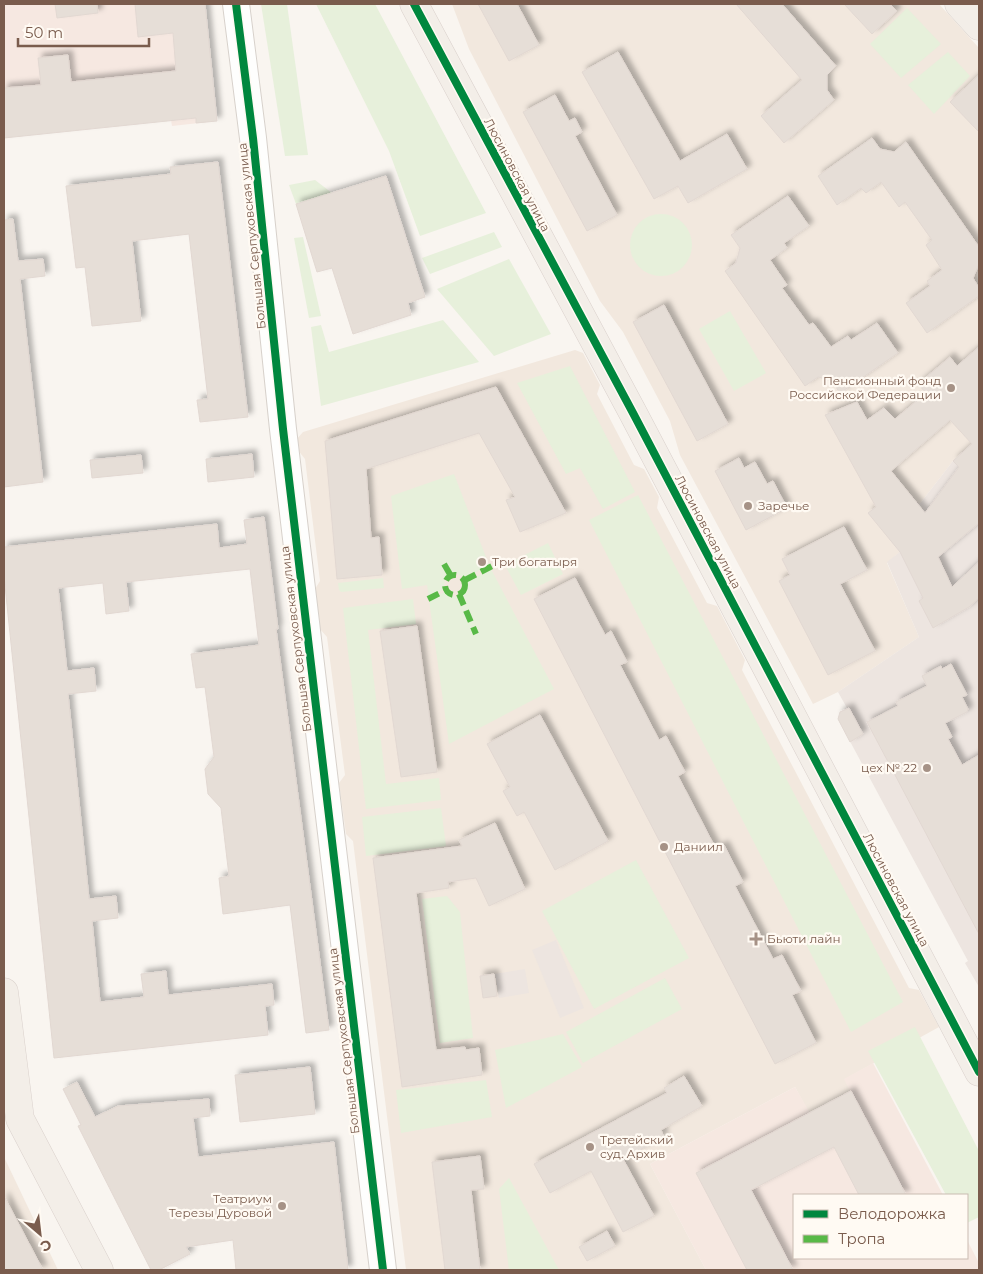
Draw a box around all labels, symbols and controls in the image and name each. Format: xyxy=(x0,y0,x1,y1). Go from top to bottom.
scale bar xyxy=(18,15,149,47)
text: 50 m xyxy=(25,23,63,42)
street label: Люсиновская улица xyxy=(481,115,554,234)
street label: Большая Серпуховская улица xyxy=(234,142,269,330)
place label: Пенсионный фонд Российской Федерации xyxy=(789,373,941,402)
marker: Пенсионный фонд Российской Федерации xyxy=(945,382,957,394)
street label: Люсиновская улица xyxy=(672,472,745,591)
place label: Заречье xyxy=(758,498,809,513)
marker: Заречье xyxy=(742,500,754,512)
street label: Большая Серпуховская улица xyxy=(277,545,314,733)
place label: Три богатыря xyxy=(492,554,577,569)
marker: Три богатыря xyxy=(476,556,488,568)
place label: цех № 22 xyxy=(861,760,917,775)
marker: цех № 22 xyxy=(921,762,933,774)
street label: Люсиновская улица xyxy=(860,830,933,949)
place label: Даниил xyxy=(674,839,723,854)
marker: Даниил xyxy=(658,841,670,853)
place label: Бьюти лайн xyxy=(767,931,841,946)
marker: Бьюти лайн xyxy=(749,932,763,946)
street label: Большая Серпуховская улица xyxy=(325,947,362,1135)
place label: Третейский суд. Архив xyxy=(600,1132,674,1161)
marker: Третейский суд. Архив xyxy=(584,1141,596,1153)
place label: Театриум Терезы Дуровой xyxy=(169,1191,272,1220)
legend xyxy=(793,1194,968,1259)
marker: Театриум Терезы Дуровой xyxy=(276,1200,288,1212)
text: Велодорожка xyxy=(838,1204,946,1223)
north arrow xyxy=(15,1209,65,1259)
text: Тропа xyxy=(838,1229,885,1248)
text: С xyxy=(37,1235,55,1256)

